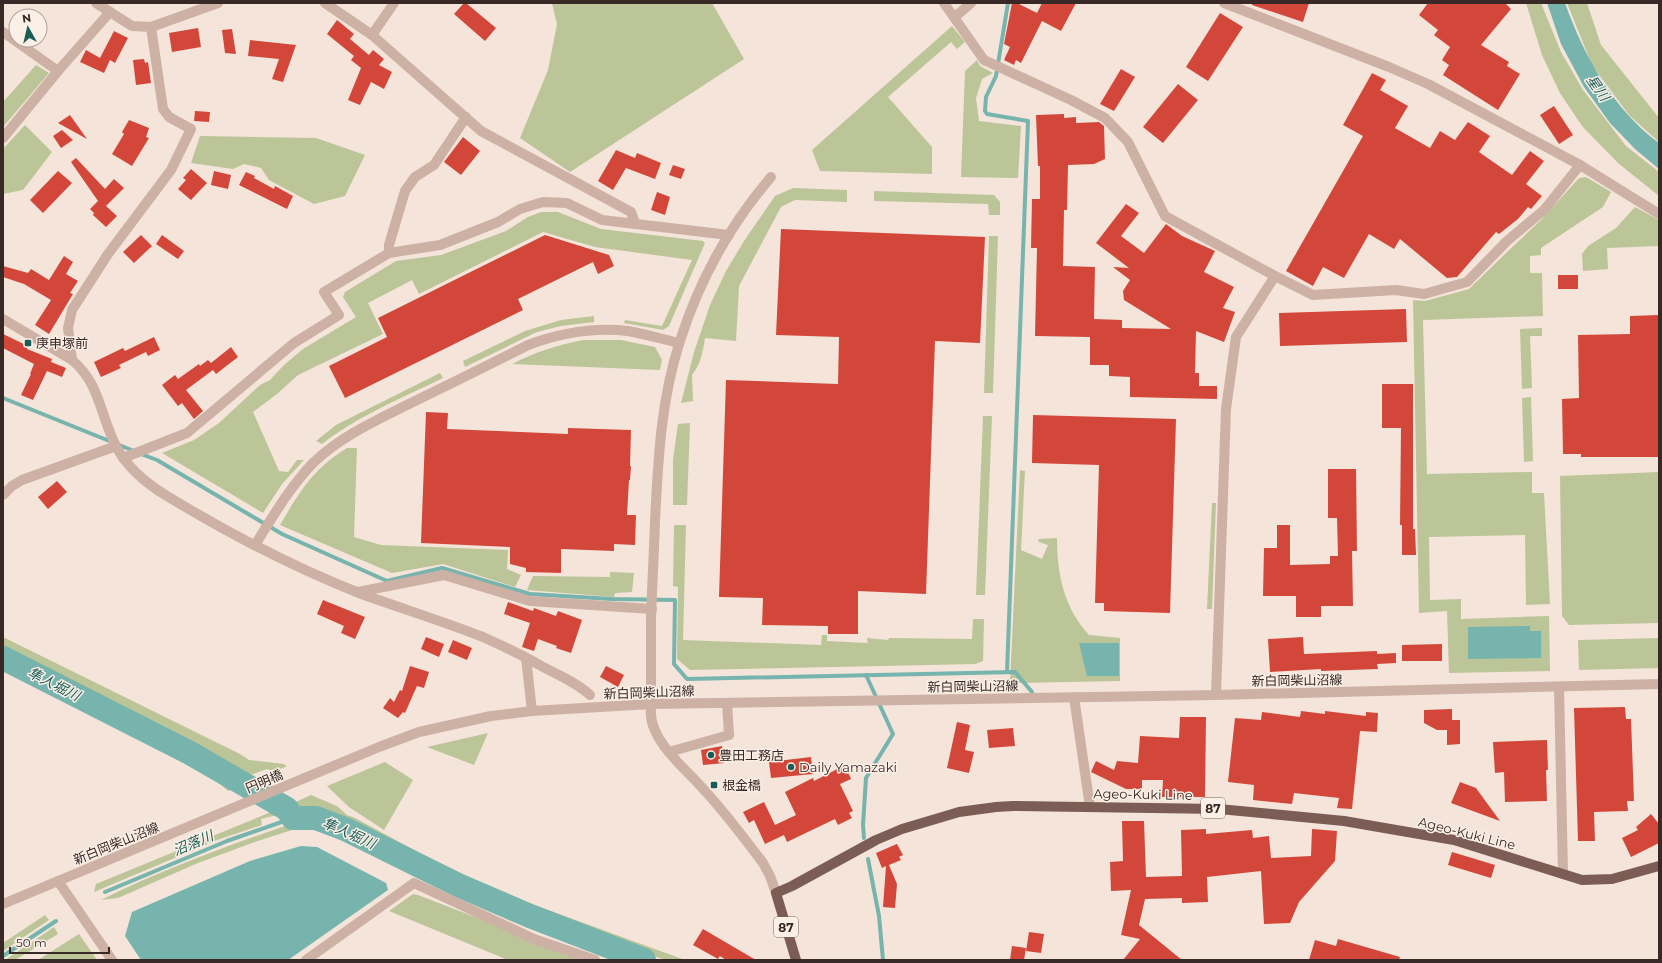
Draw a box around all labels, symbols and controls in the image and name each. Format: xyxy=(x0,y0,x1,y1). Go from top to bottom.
north arrow xyxy=(8,8,48,48)
text: N xyxy=(21,11,32,26)
water label: 星川 xyxy=(1583,71,1615,106)
place label: 庚申塚前 xyxy=(36,335,88,351)
marker: 庚申塚前 xyxy=(23,338,33,348)
water label: 隼人堀川 xyxy=(25,663,85,706)
street label: 新白岡柴山沼線 xyxy=(1251,671,1343,689)
street label: 新白岡柴山沼線 xyxy=(927,677,1019,695)
street label: 新白岡柴山沼線 xyxy=(603,682,695,702)
place label: 豊田工務店 xyxy=(719,747,784,763)
marker: 豊田工務店 xyxy=(706,750,716,760)
place label: Daily Yamazaki xyxy=(799,759,897,775)
marker: Daily Yamazaki xyxy=(786,762,796,772)
street label: 円明橋 xyxy=(243,766,285,796)
place label: 根金橋 xyxy=(722,777,761,793)
marker: 根金橋 xyxy=(709,780,719,790)
street label: Ageo-Kuki Line xyxy=(1093,785,1193,803)
road number: 87 xyxy=(1201,798,1225,818)
water label: 隼人堀川 xyxy=(320,813,380,853)
street label: Ageo-Kuki Line xyxy=(1417,813,1517,853)
street label: 新白岡柴山沼線 xyxy=(71,819,161,867)
water label: 沼落川 xyxy=(170,826,218,859)
road number: 87 xyxy=(774,917,798,937)
scale bar xyxy=(10,929,109,955)
text: 50 m xyxy=(16,935,47,950)

